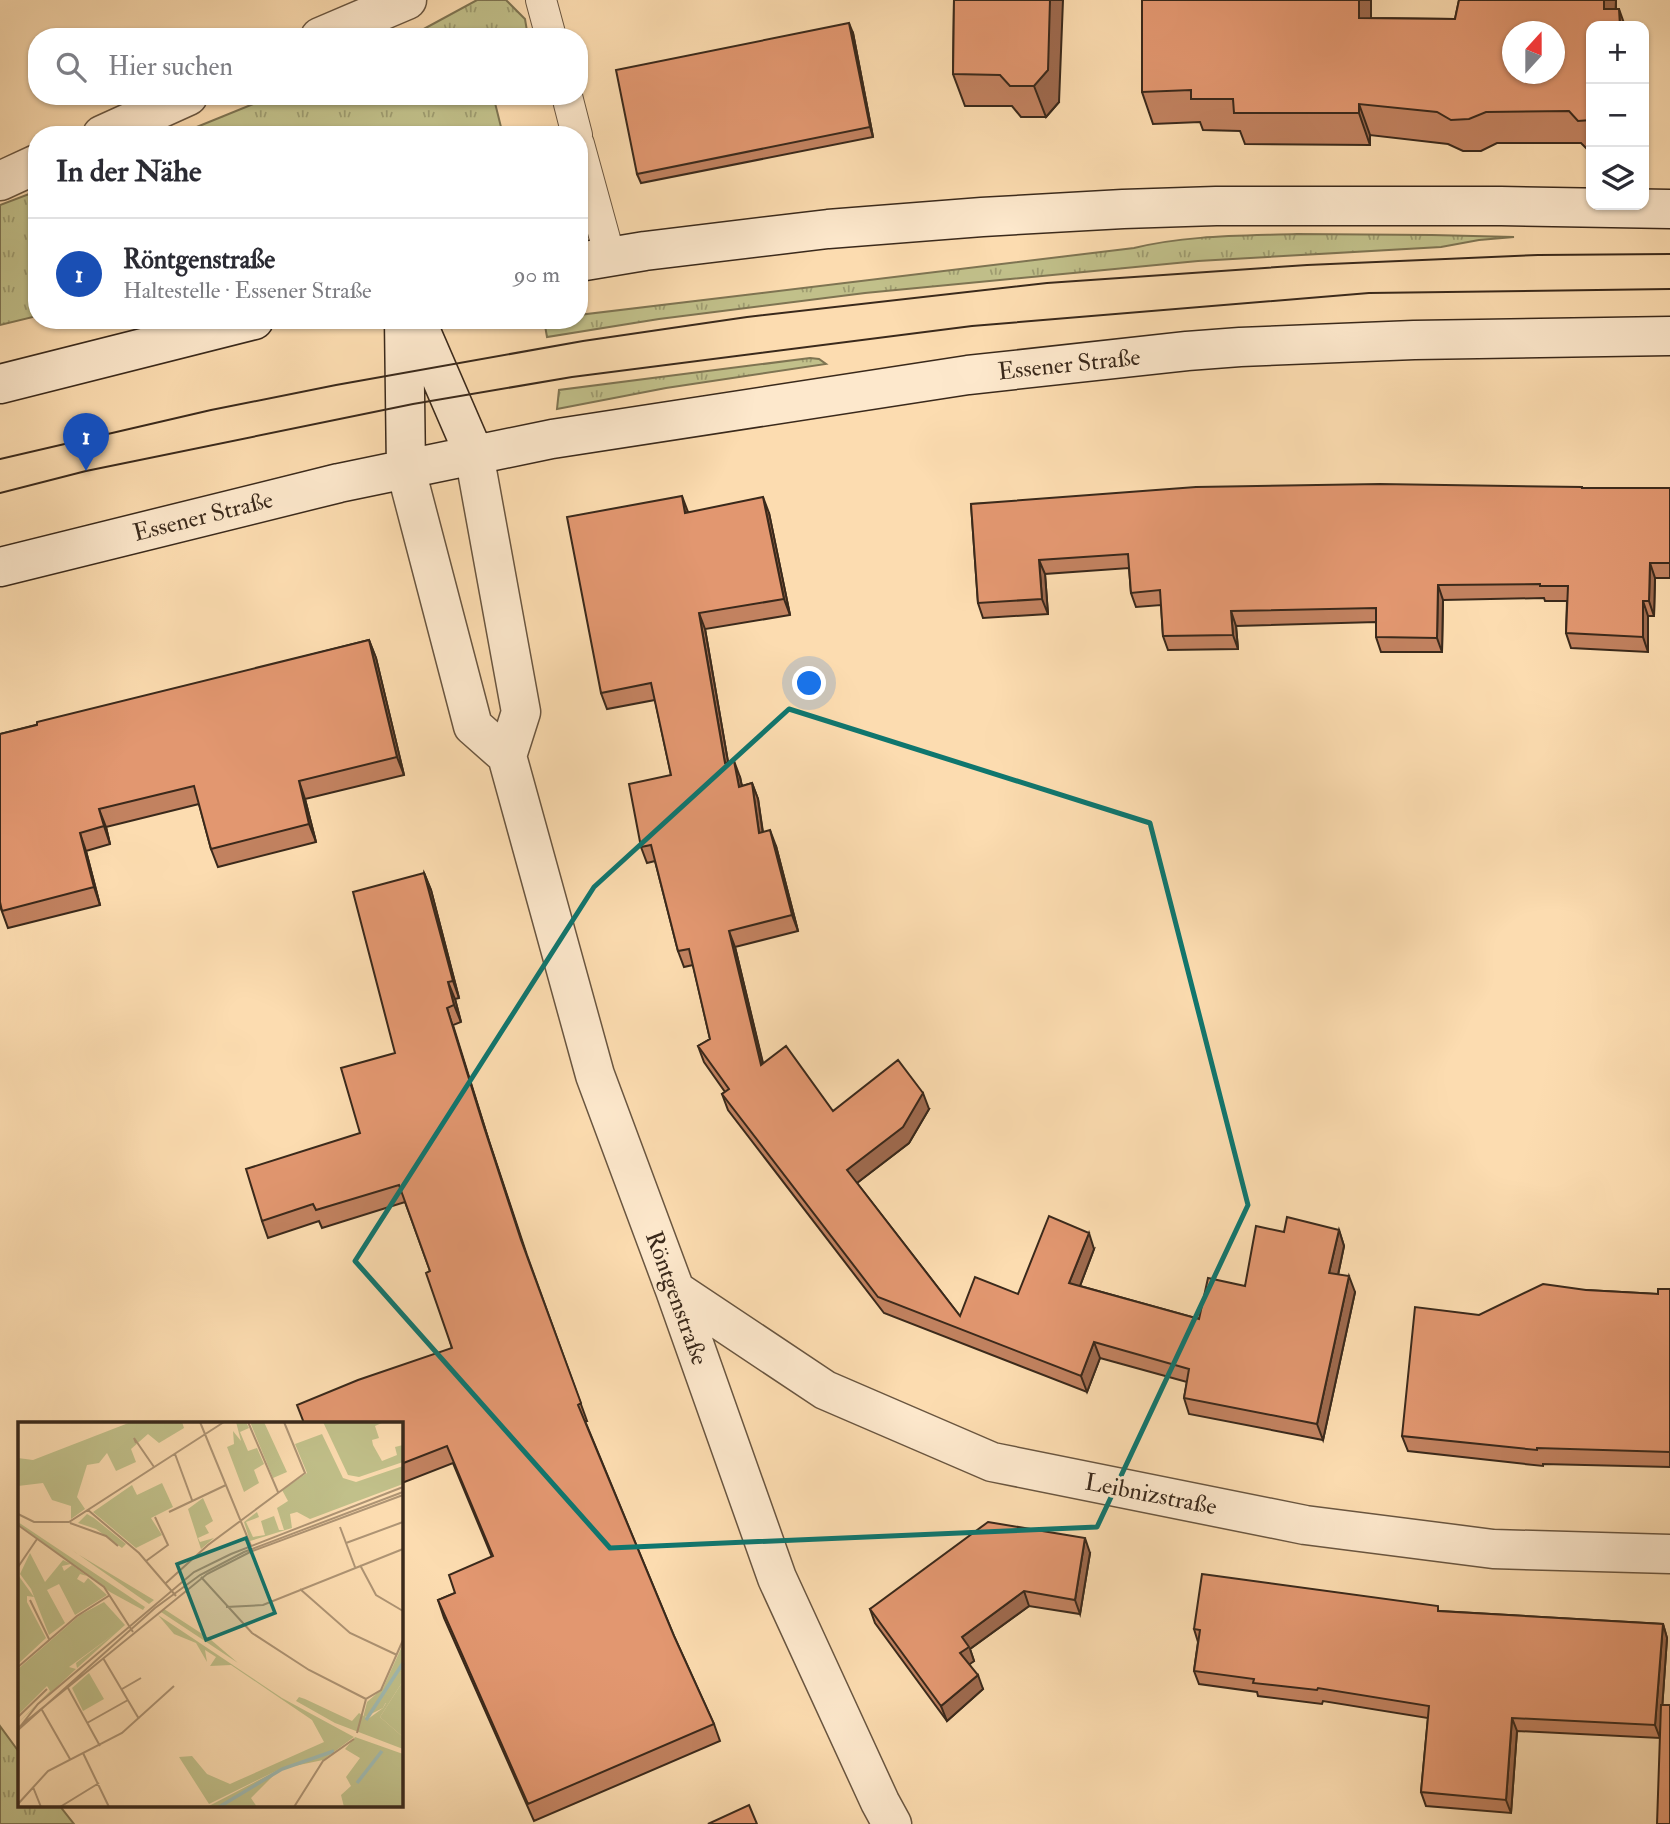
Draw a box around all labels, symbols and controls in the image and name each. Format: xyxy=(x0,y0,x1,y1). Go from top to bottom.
north arrow xyxy=(1502,21,1565,84)
map controls xyxy=(1586,21,1649,210)
button: + xyxy=(1586,21,1649,84)
search box xyxy=(28,28,588,105)
icon: search xyxy=(52,48,90,86)
text: Hier suchen xyxy=(108,51,233,83)
button: − xyxy=(1586,84,1649,147)
button: layers xyxy=(1586,147,1649,210)
text: In der Nähe xyxy=(56,153,201,190)
text: Röntgenstraße xyxy=(123,244,275,276)
text: 1 xyxy=(75,260,83,289)
text: 90 m xyxy=(514,260,560,289)
text: Haltestelle · Essener Straße xyxy=(123,276,372,305)
street label: Essener Straße xyxy=(996,342,1142,387)
pin: 1 xyxy=(63,413,109,471)
street label: Essener Straße xyxy=(130,484,276,549)
your location xyxy=(792,666,826,700)
street label: Röntgenstraße xyxy=(638,1227,715,1370)
inset map xyxy=(18,1422,402,1806)
street label: Leibnizstraße xyxy=(1082,1467,1219,1522)

